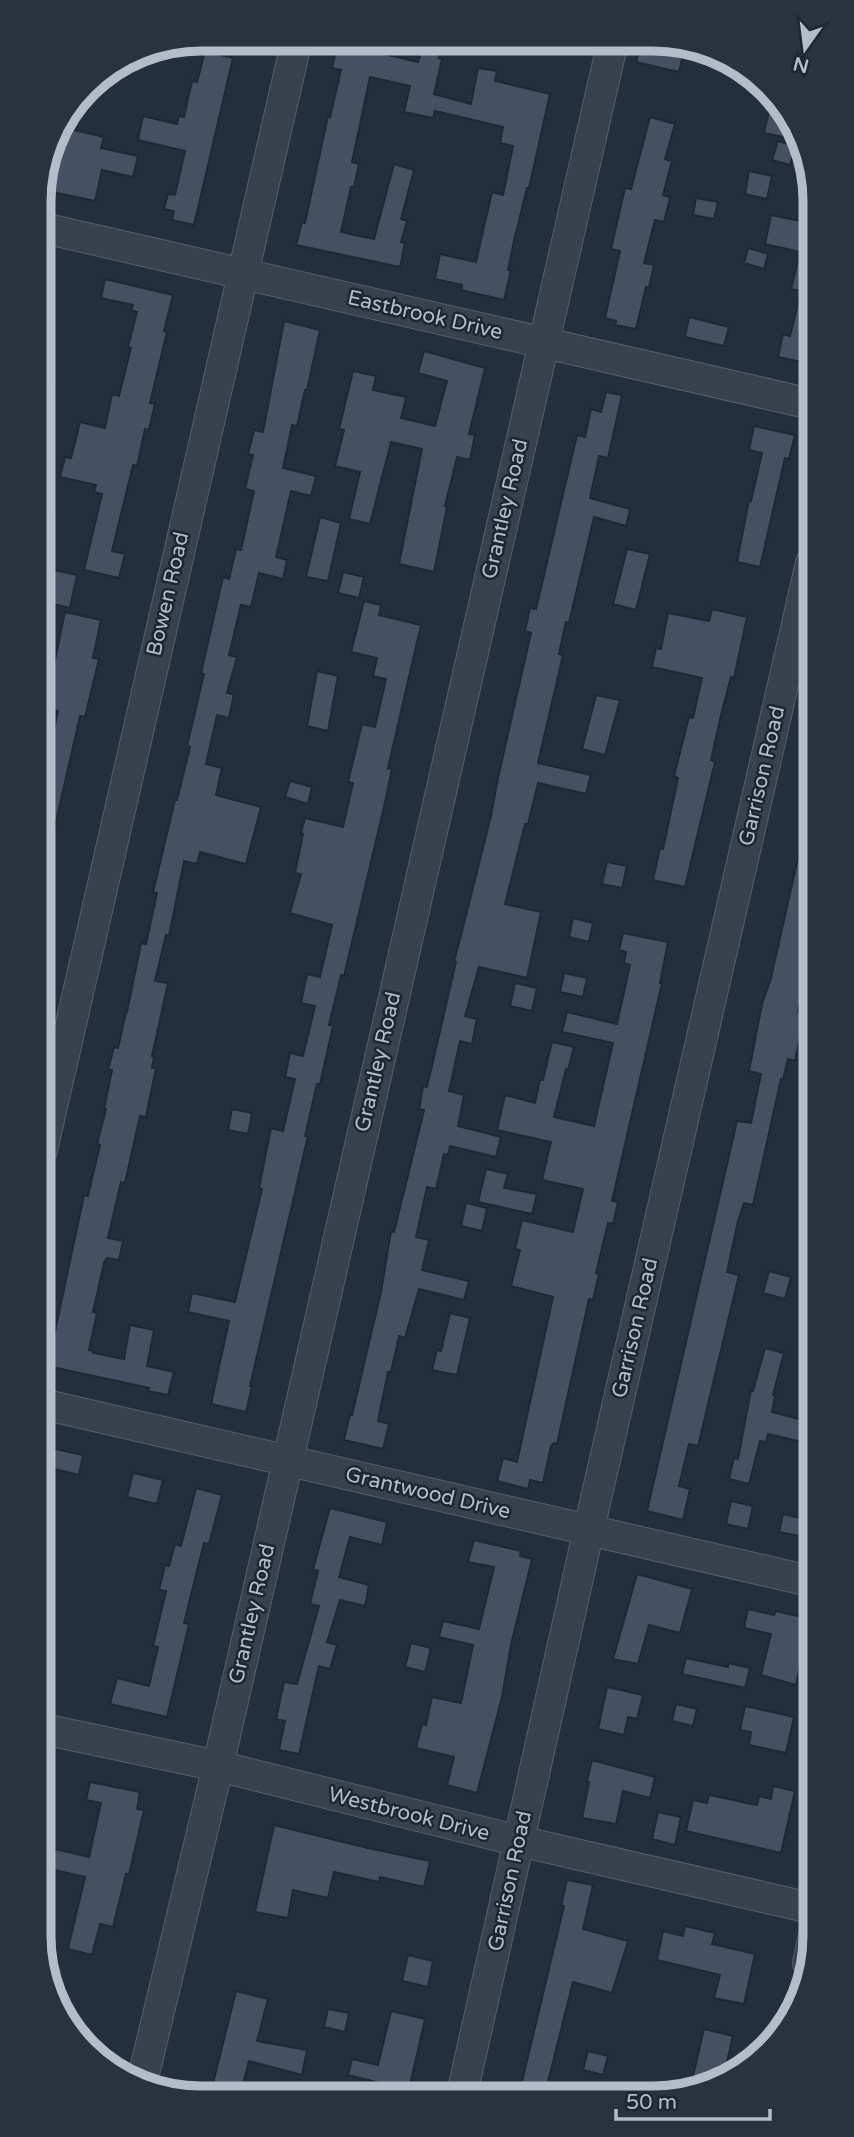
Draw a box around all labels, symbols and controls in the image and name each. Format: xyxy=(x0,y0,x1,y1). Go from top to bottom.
north arrow xyxy=(770,14,840,84)
text: N xyxy=(791,52,811,77)
street label: Eastbrook Drive xyxy=(345,285,505,345)
street label: Grantley Road xyxy=(477,437,533,581)
street label: Bowen Road xyxy=(142,530,194,658)
street label: Garrison Road xyxy=(734,704,790,848)
street label: Grantley Road xyxy=(350,990,406,1134)
street label: Garrison Road xyxy=(607,1256,663,1400)
street label: Grantwood Drive xyxy=(343,1462,513,1524)
street label: Grantley Road xyxy=(224,1542,280,1686)
street label: Westbrook Drive xyxy=(326,1782,492,1846)
street label: Garrison Road xyxy=(483,1809,537,1953)
scale bar xyxy=(616,2078,770,2122)
text: 50 m xyxy=(626,2090,677,2115)

